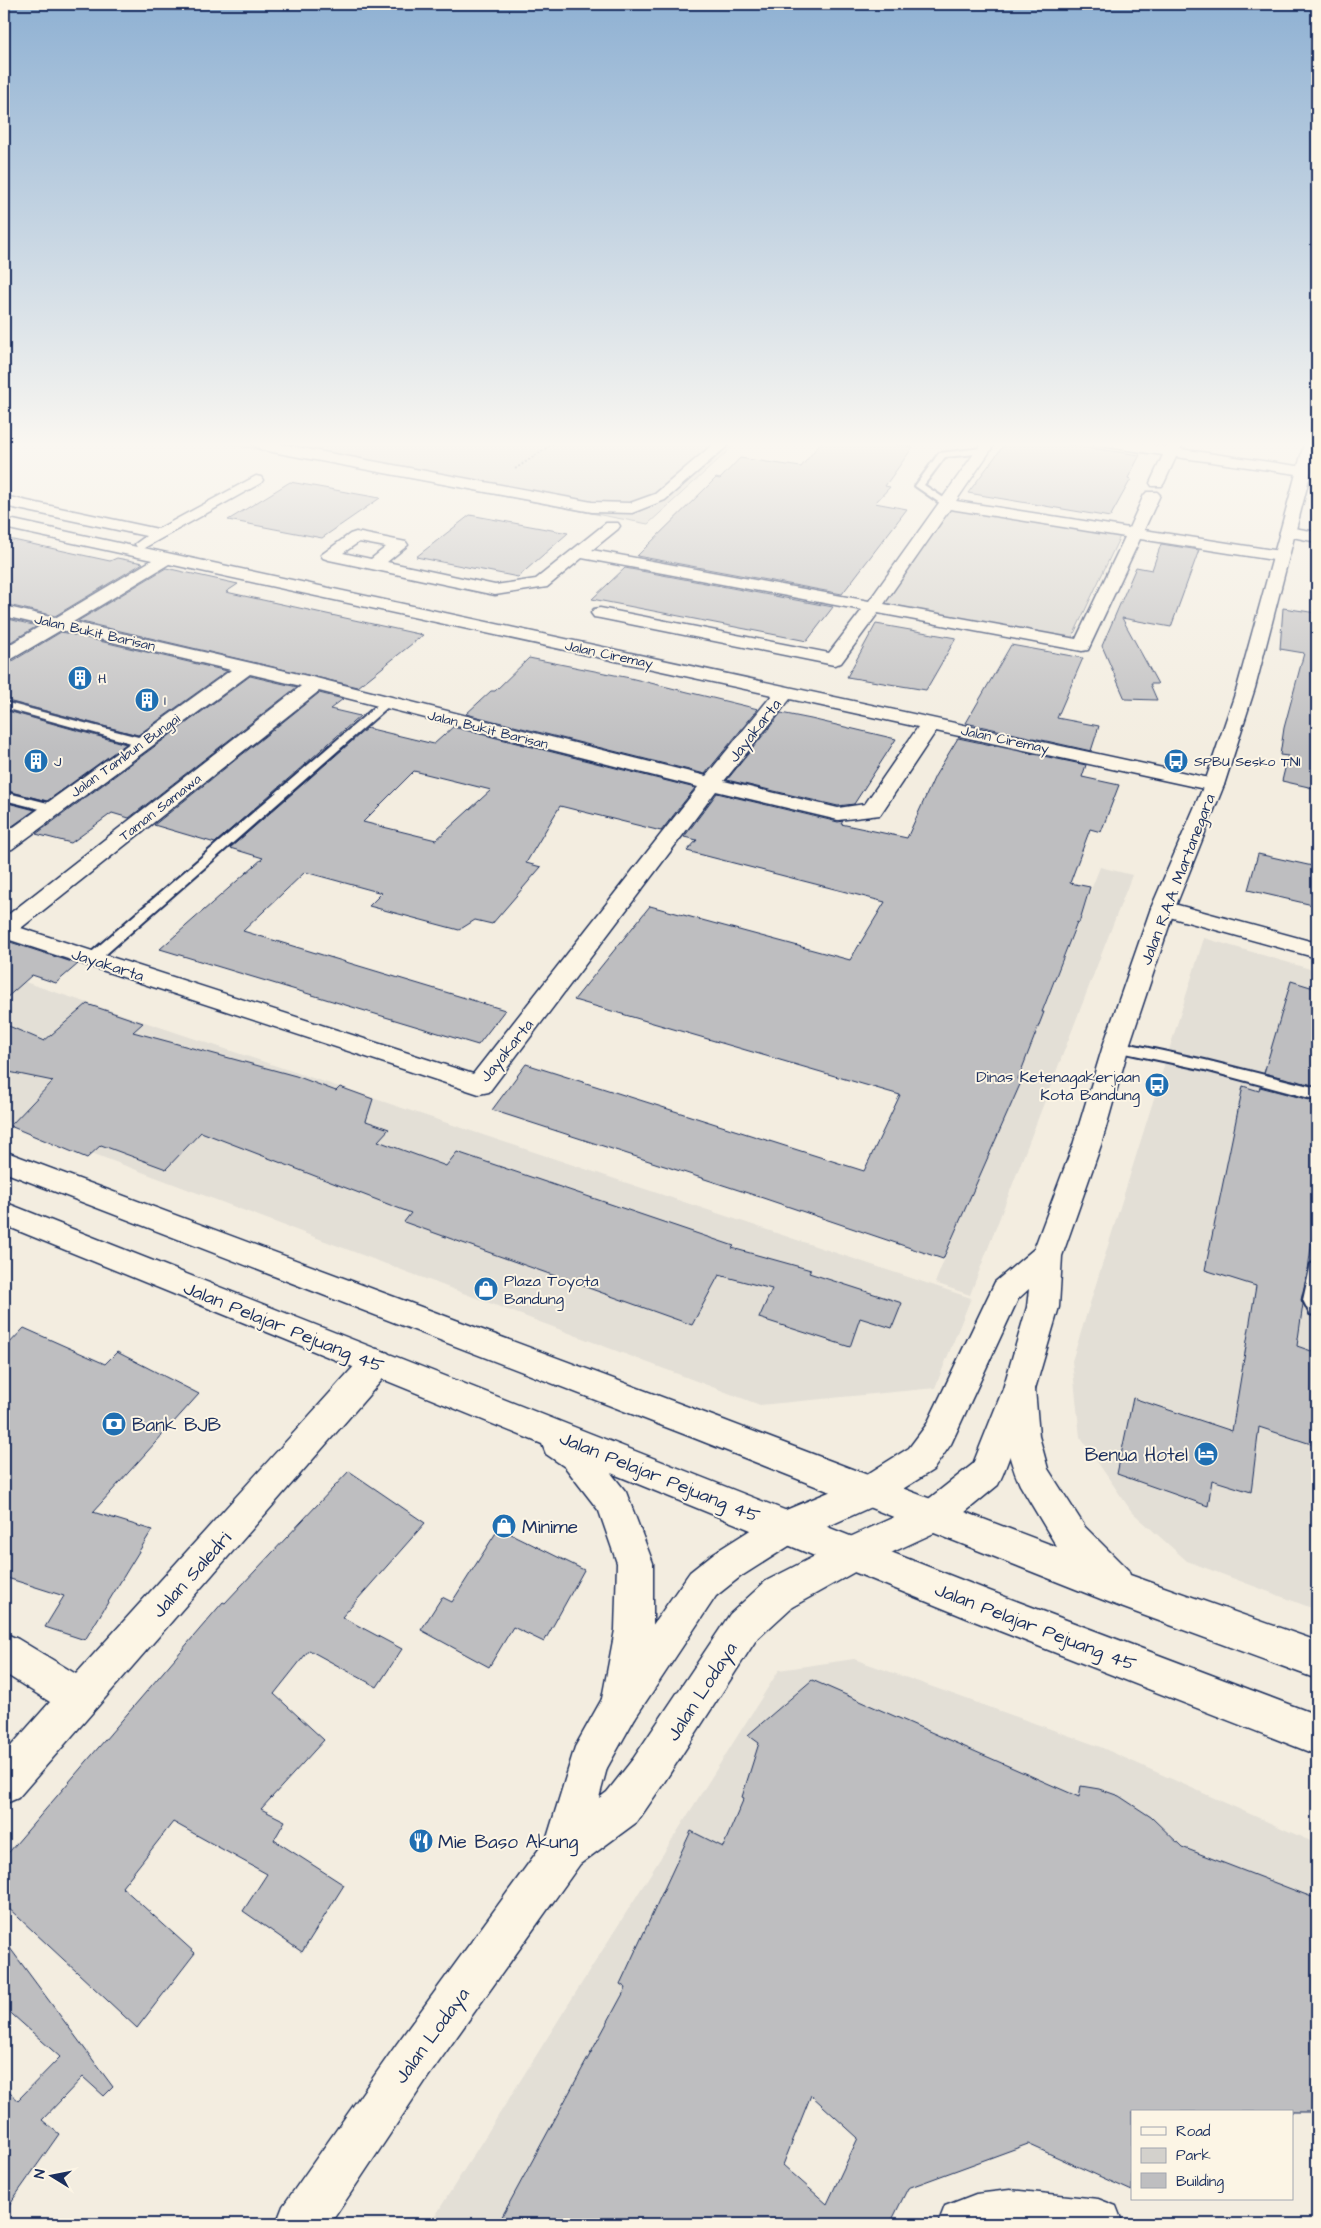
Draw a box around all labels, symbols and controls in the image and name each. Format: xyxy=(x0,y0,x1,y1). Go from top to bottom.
street label: Jalan Bukit Barisan xyxy=(32,609,157,657)
street label: Jalan Ciremay xyxy=(563,636,655,674)
building icon: H xyxy=(67,665,93,691)
place label: H xyxy=(98,669,107,689)
building icon: I xyxy=(134,687,160,713)
place label: I xyxy=(164,691,166,711)
street label: Jayakarta xyxy=(723,694,787,768)
street label: Jalan Bukit Barisan xyxy=(425,705,550,755)
street label: Jalan Tambun Bungai xyxy=(67,709,185,802)
street label: Jalan Ciremay xyxy=(959,721,1051,759)
building icon: J xyxy=(23,748,49,774)
bus stop icon: SPBU Sesko TNI xyxy=(1163,748,1189,774)
place label: J xyxy=(54,752,62,772)
place label: SPBU Sesko TNI xyxy=(1194,752,1301,772)
street label: Taman Samawa xyxy=(115,769,206,846)
street label: Jalan R.A.A. Martanegara xyxy=(1135,791,1222,968)
street label: Jayakarta xyxy=(68,943,147,988)
street label: Jayakarta xyxy=(475,1015,540,1087)
place label: Dinas Ketenagakerjaan Kota Bandung xyxy=(976,1066,1140,1107)
bus stop icon: Dinas Ketenagakerjaan Kota Bandung xyxy=(1144,1072,1170,1098)
place label: Plaza Toyota Bandung xyxy=(504,1270,599,1311)
street label: Jalan Pelajar Pejuang 45 xyxy=(179,1275,388,1381)
shop icon: Plaza Toyota Bandung xyxy=(473,1276,499,1302)
bank icon: Bank BJB xyxy=(101,1411,127,1437)
place label: Bank BJB xyxy=(132,1412,222,1439)
street label: Jalan Pelajar Pejuang 45 xyxy=(555,1425,764,1531)
hotel icon: Benua Hotel xyxy=(1193,1441,1219,1467)
place label: Benua Hotel xyxy=(1085,1442,1188,1469)
shop icon: Minime xyxy=(491,1513,517,1539)
place label: Minime xyxy=(522,1514,578,1541)
street label: Jalan Saledri xyxy=(146,1526,238,1624)
street label: Jalan Pelajar Pejuang 45 xyxy=(930,1576,1141,1679)
street label: Jalan Lodaya xyxy=(660,1637,745,1747)
restaurant icon: Mie Baso Akung xyxy=(408,1828,434,1854)
place label: Mie Baso Akung xyxy=(438,1829,578,1857)
street label: Jalan Lodaya xyxy=(388,1982,477,2090)
legend xyxy=(1131,2110,1294,2200)
text: Road xyxy=(1176,2121,1211,2142)
text: Park xyxy=(1176,2145,1211,2166)
north arrow xyxy=(28,2150,78,2200)
text: N xyxy=(30,2168,51,2180)
text: Building xyxy=(1176,2171,1224,2193)

